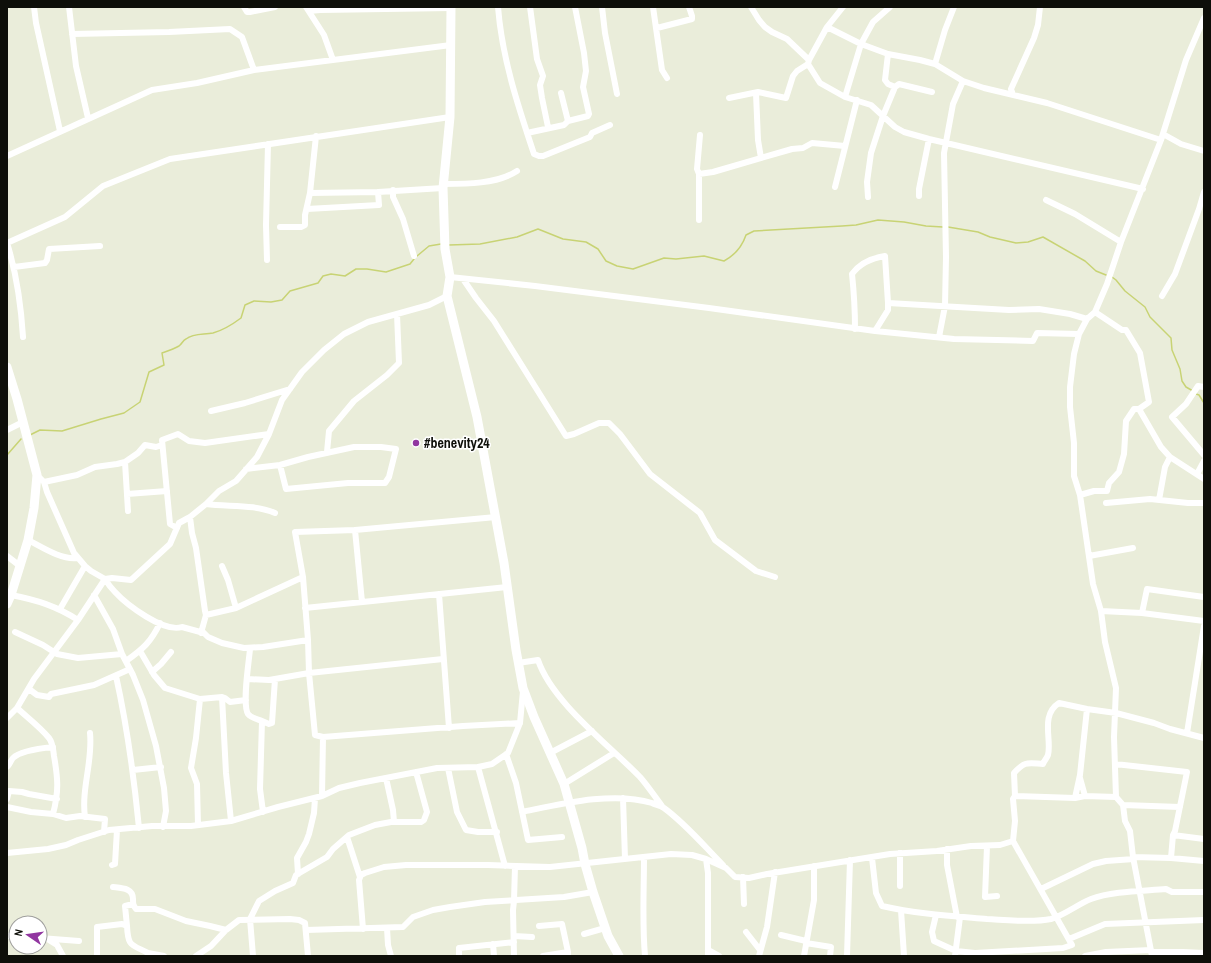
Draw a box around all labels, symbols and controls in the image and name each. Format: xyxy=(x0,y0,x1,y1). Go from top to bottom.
place label: #benevity24 xyxy=(424,434,490,452)
marker: #benevity24 xyxy=(411,438,421,448)
north arrow xyxy=(8,915,48,955)
text: N xyxy=(11,928,26,937)

